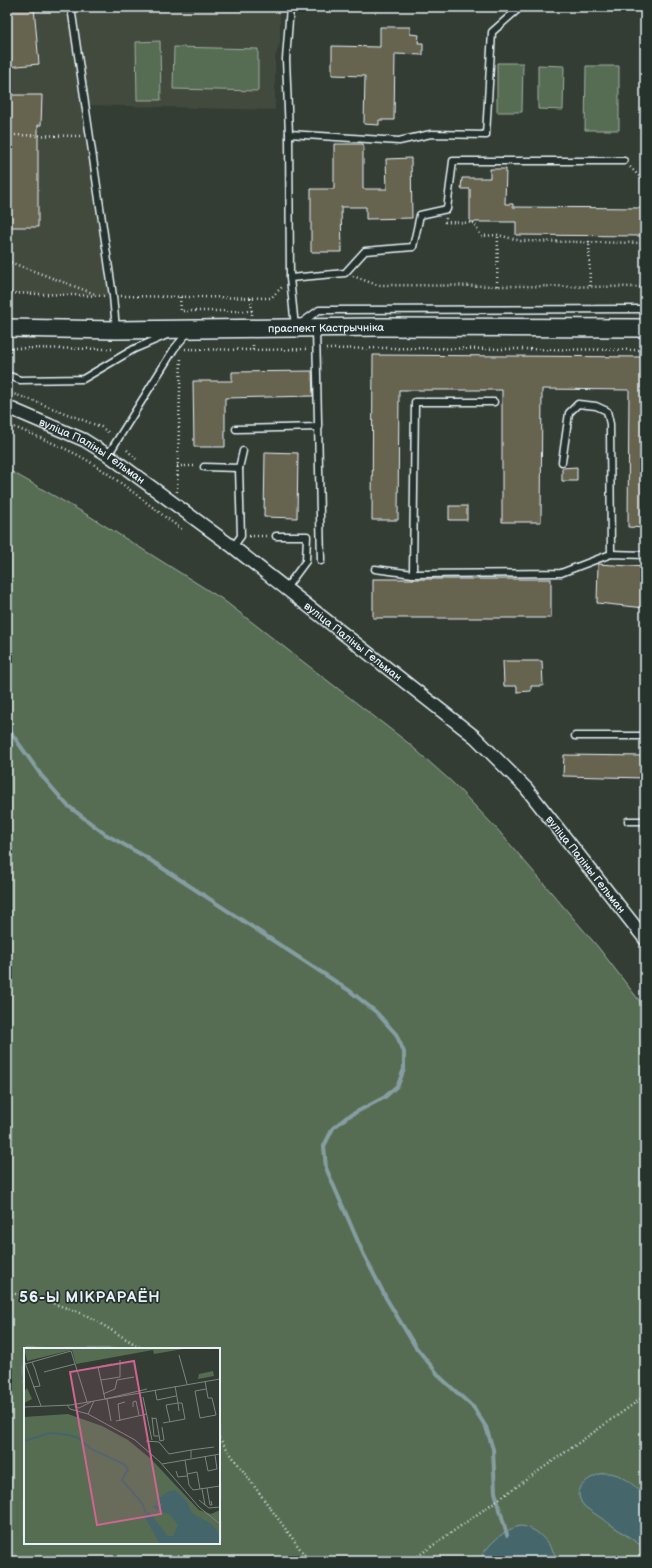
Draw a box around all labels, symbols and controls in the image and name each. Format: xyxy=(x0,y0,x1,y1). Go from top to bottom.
street label: праспект Кастрычніка xyxy=(268,320,385,335)
street label: вуліца Паліны Гельман xyxy=(37,415,147,486)
street label: вуліца Паліны Гельман xyxy=(302,599,405,684)
street label: вуліца Паліны Гельман xyxy=(544,813,628,916)
district label: 56-Ы МІКРАРАЁН xyxy=(19,1288,161,1307)
inset map xyxy=(24,1348,220,1544)

